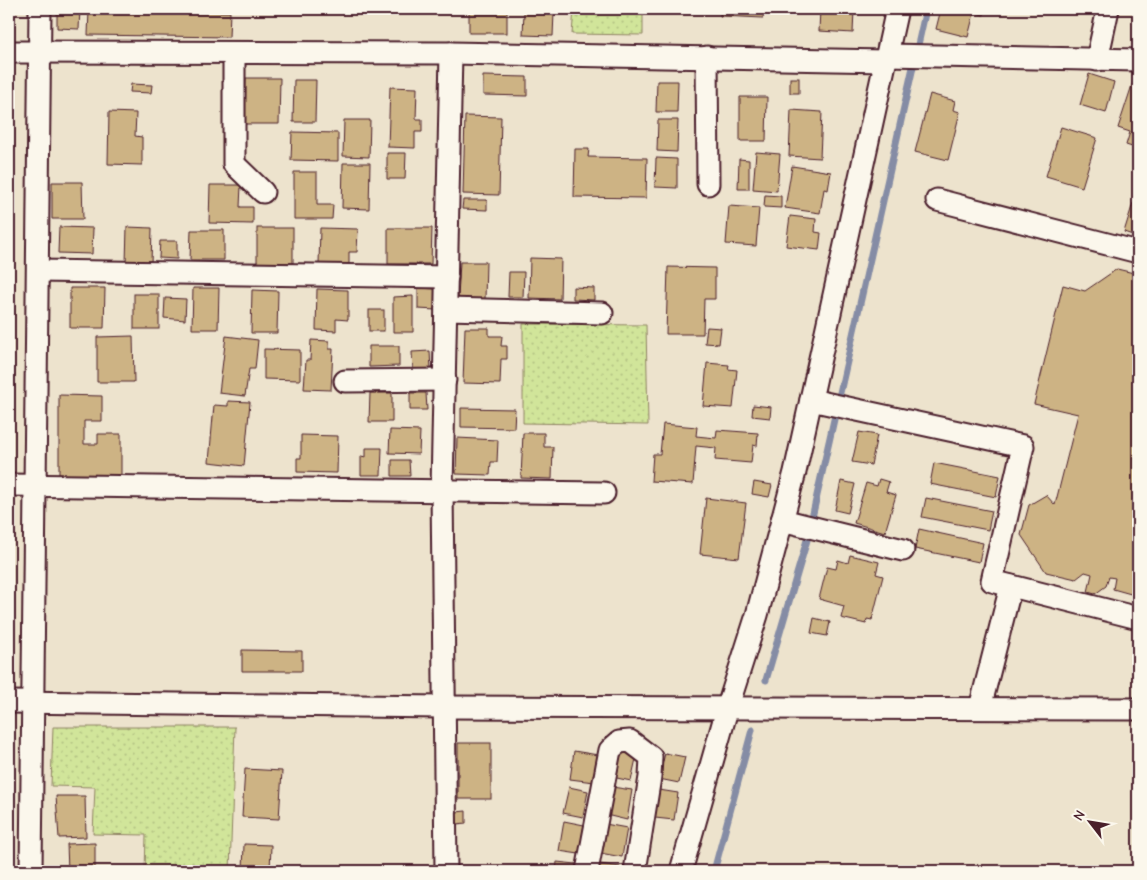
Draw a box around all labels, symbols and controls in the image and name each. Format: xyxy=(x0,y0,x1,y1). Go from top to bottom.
north arrow xyxy=(1064,798,1114,848)
text: N xyxy=(1070,807,1089,824)

